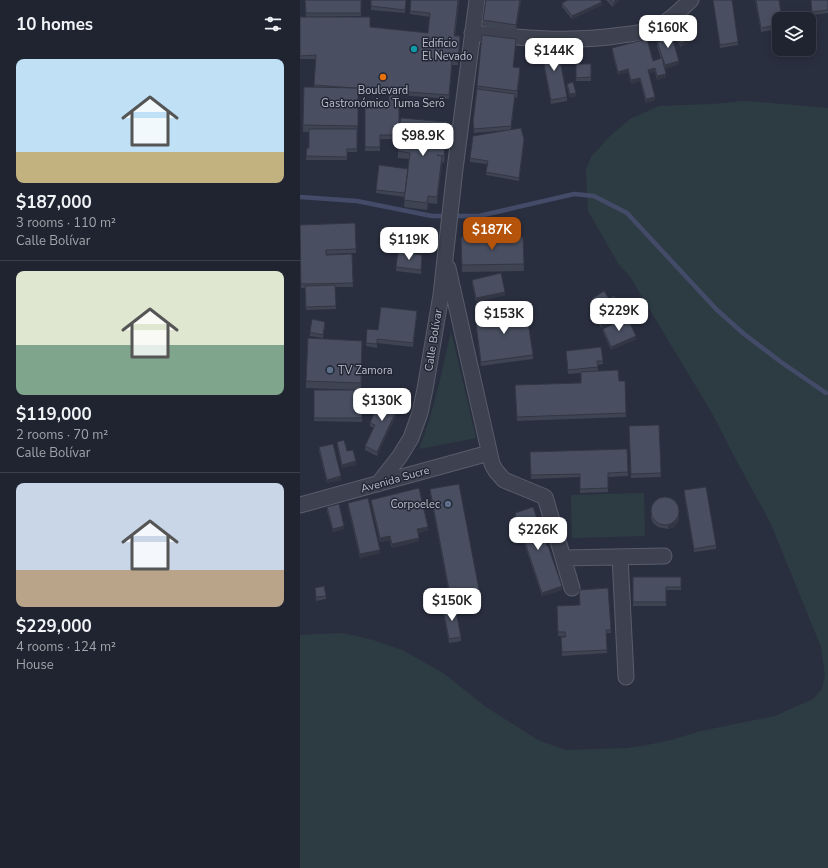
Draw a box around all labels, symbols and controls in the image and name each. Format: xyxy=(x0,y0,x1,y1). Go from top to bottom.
map controls xyxy=(772,12,816,56)
button: layers xyxy=(772,12,816,56)
text: 10 homes xyxy=(16,13,93,36)
icon: filters xyxy=(262,13,284,35)
pin: $160K xyxy=(640,15,696,49)
text: $160K xyxy=(648,19,688,37)
place label: Edificio El Nevado xyxy=(422,36,472,64)
pin: $144K xyxy=(526,38,582,72)
text: $144K xyxy=(534,42,574,60)
marker: Edificio El Nevado xyxy=(409,44,419,54)
marker: Boulevard Gastronómico Tuma Serö xyxy=(378,72,388,82)
place label: Boulevard Gastronómico Tuma Serö xyxy=(321,83,445,111)
icon: home xyxy=(114,85,186,157)
pin: $98.9K xyxy=(390,123,456,157)
text: $98.9K xyxy=(401,127,445,145)
text: $187,000 xyxy=(16,191,92,214)
text: 3 rooms · 110 m² xyxy=(16,214,116,232)
pin: $187K xyxy=(464,217,520,251)
text: $187K xyxy=(472,221,512,239)
pin: $119K xyxy=(381,227,437,261)
text: $119K xyxy=(389,231,429,249)
text: Calle Bolívar xyxy=(16,232,90,250)
icon: home xyxy=(114,297,186,369)
pin: $229K xyxy=(591,298,647,332)
pin: $153K xyxy=(476,301,532,335)
text: $229K xyxy=(599,302,639,320)
text: $153K xyxy=(484,305,524,323)
street label: Calle Bolívar xyxy=(421,308,446,372)
place label: TV Zamora xyxy=(338,363,393,378)
marker: TV Zamora xyxy=(325,365,335,375)
pin: $130K xyxy=(354,388,410,422)
text: $130K xyxy=(362,392,402,410)
text: $119,000 xyxy=(16,403,92,426)
text: 2 rooms · 70 m² xyxy=(16,426,108,444)
text: Calle Bolívar xyxy=(16,444,90,462)
street label: Avenida Sucre xyxy=(359,462,431,496)
place label: Corpoelec xyxy=(390,497,440,512)
marker: Corpoelec xyxy=(443,499,453,509)
icon: home xyxy=(114,509,186,581)
pin: $226K xyxy=(510,517,566,551)
text: $226K xyxy=(518,521,558,539)
pin: $150K xyxy=(424,588,480,622)
text: $150K xyxy=(432,592,472,610)
text: $229,000 xyxy=(16,615,92,638)
text: 4 rooms · 124 m² xyxy=(16,638,116,656)
text: House xyxy=(16,656,54,674)

